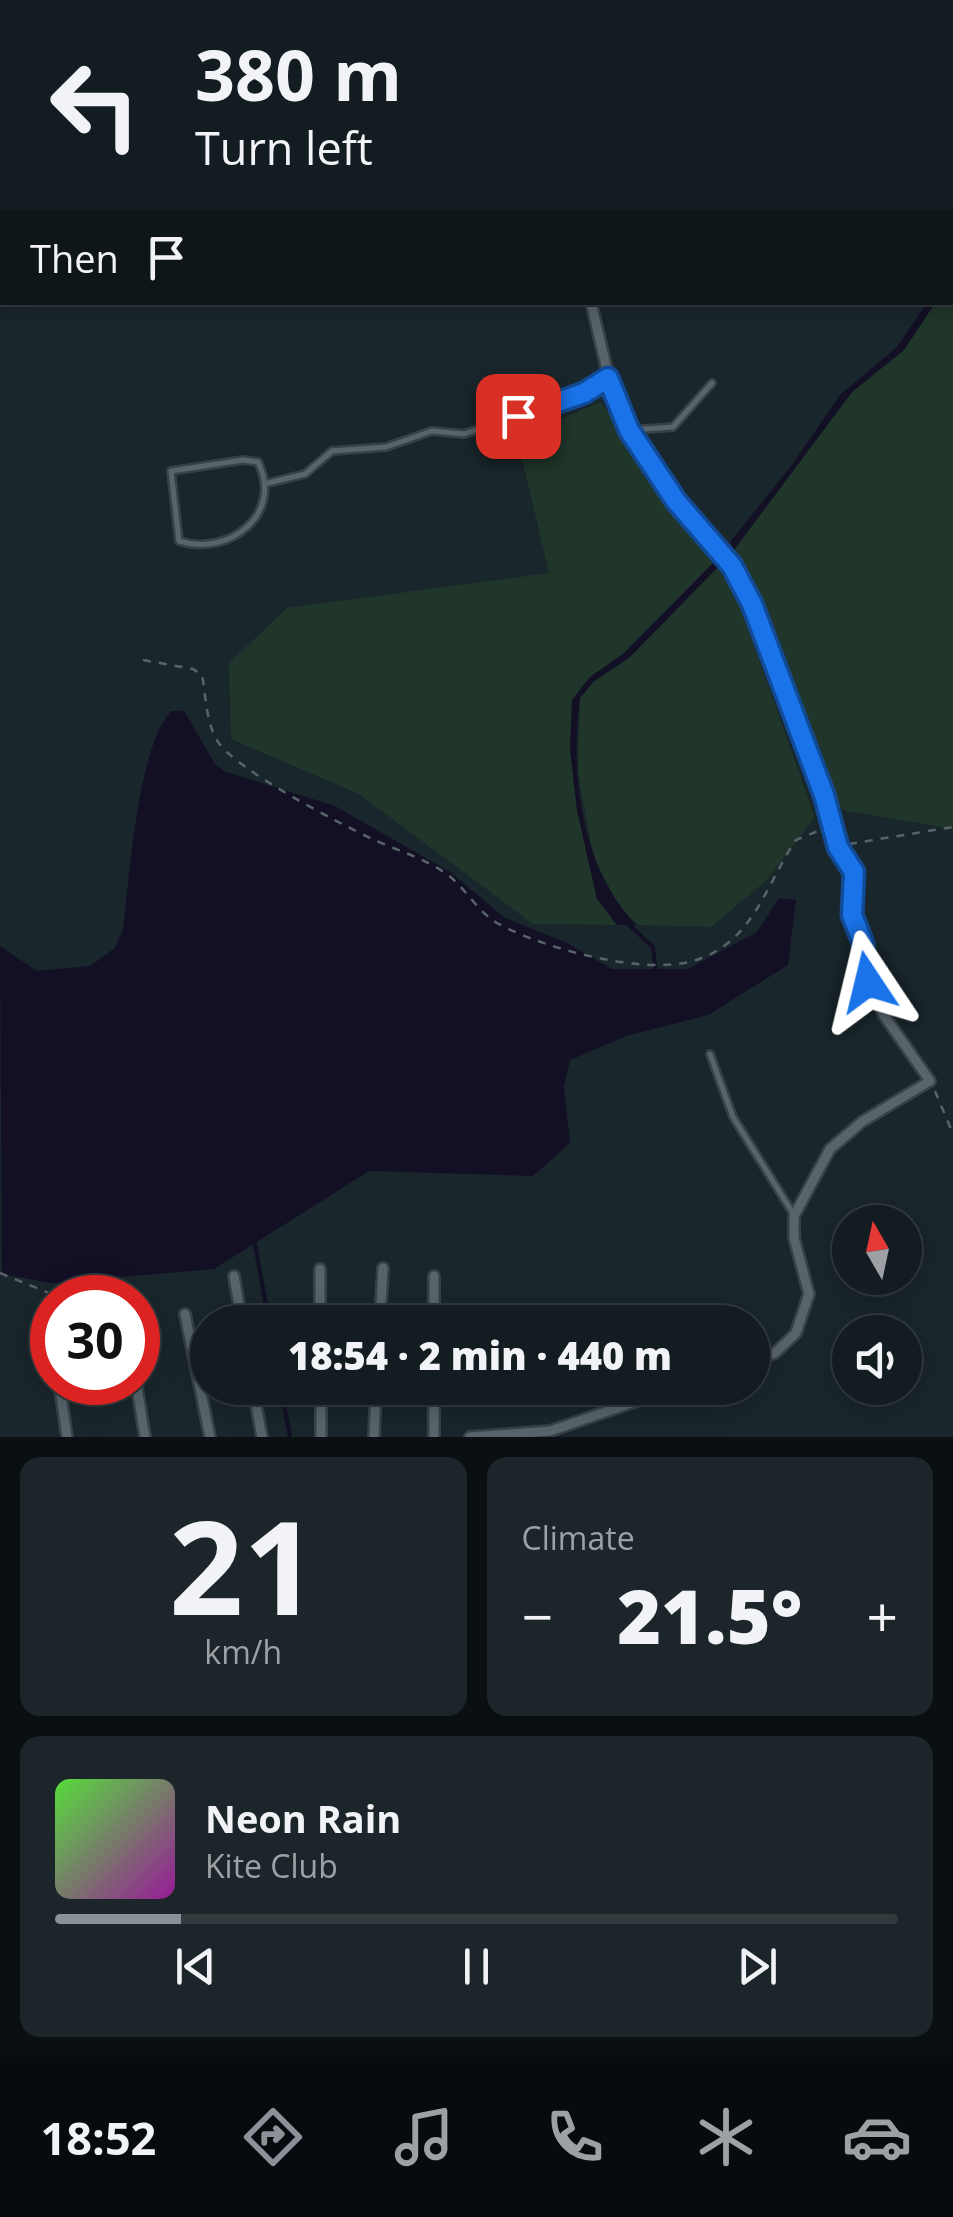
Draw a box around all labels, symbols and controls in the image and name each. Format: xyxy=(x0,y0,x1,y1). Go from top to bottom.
text: 380 m xyxy=(195,26,402,122)
icon: left xyxy=(30,40,160,170)
text: Turn left xyxy=(195,117,373,178)
icon: arrive xyxy=(139,230,194,285)
text: Then xyxy=(30,232,119,284)
pin xyxy=(476,374,561,459)
icon: arrive xyxy=(491,389,546,444)
position arrow xyxy=(816,930,920,1034)
north arrow xyxy=(832,1205,922,1295)
map controls xyxy=(832,1205,922,1405)
speed limit sign: 30 xyxy=(30,1275,160,1405)
button: sound xyxy=(832,1315,922,1405)
text: 18:54 · 2 min · 440 m xyxy=(288,1329,672,1381)
text: 21 xyxy=(169,1476,318,1653)
text: Climate xyxy=(522,1516,635,1559)
text: 21.5° xyxy=(617,1564,802,1666)
text: − xyxy=(522,1578,553,1653)
text: + xyxy=(867,1578,898,1653)
text: km/h xyxy=(204,1630,282,1673)
text: Neon Rain xyxy=(205,1792,401,1844)
text: Kite Club xyxy=(205,1844,338,1887)
icon: previous xyxy=(168,1939,223,1994)
icon: pause xyxy=(449,1939,504,1994)
icon: next xyxy=(730,1939,785,1994)
icon: directions xyxy=(238,2102,308,2172)
icon: music xyxy=(389,2102,459,2172)
icon: phone xyxy=(540,2102,610,2172)
icon: climate xyxy=(691,2102,761,2172)
icon: car xyxy=(842,2102,912,2172)
text: 18:52 xyxy=(41,2107,156,2168)

